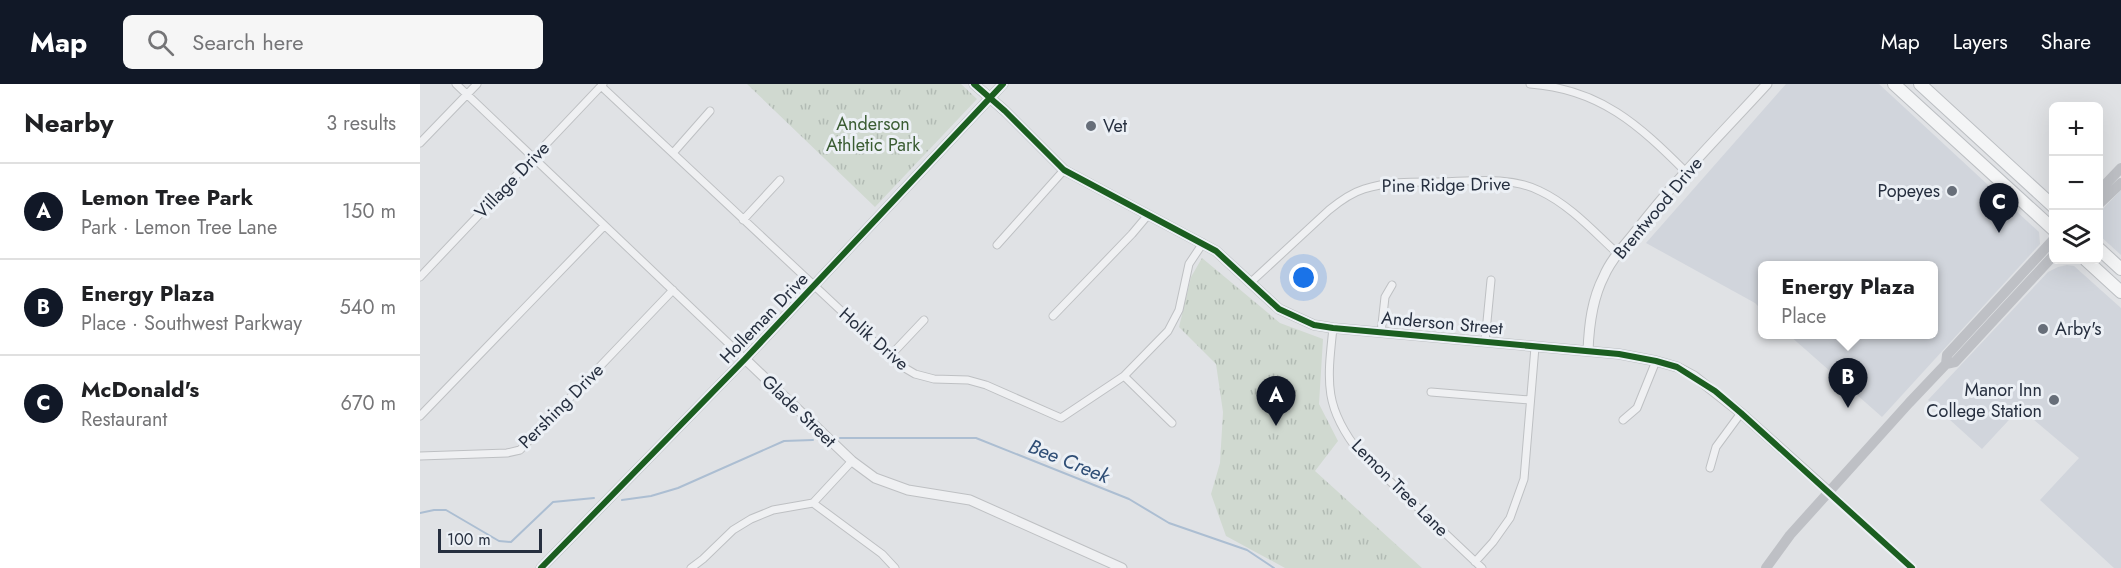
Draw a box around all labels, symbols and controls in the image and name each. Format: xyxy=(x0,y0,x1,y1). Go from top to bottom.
search box xyxy=(123,15,543,69)
text: Map xyxy=(30,22,87,63)
icon: search xyxy=(144,26,177,59)
text: Search here xyxy=(192,26,304,58)
text: Map xyxy=(1881,27,1920,57)
text: Layers xyxy=(1953,27,2008,57)
text: Share xyxy=(2041,27,2091,57)
map controls xyxy=(2049,102,2103,264)
button: + xyxy=(2049,102,2103,156)
text: Nearby xyxy=(24,104,113,142)
text: 3 results xyxy=(326,109,396,138)
park label: Anderson Athletic Park xyxy=(826,111,920,158)
place label: Vet xyxy=(1103,113,1128,139)
marker: Vet xyxy=(1084,119,1098,133)
street label: Village Drive xyxy=(468,136,556,224)
street label: Brentwood Drive xyxy=(1607,151,1709,265)
button: − xyxy=(2049,156,2103,210)
street label: Pine Ridge Drive xyxy=(1381,171,1511,199)
place label: Popeyes xyxy=(1877,178,1940,204)
text: Lemon Tree Park xyxy=(81,181,253,213)
marker: Popeyes xyxy=(1945,184,1959,198)
pin: C xyxy=(1980,184,2018,233)
text: A xyxy=(36,197,51,226)
text: 150 m xyxy=(342,197,396,226)
button: layers xyxy=(2049,210,2103,264)
text: Park · Lemon Tree Lane xyxy=(81,213,277,242)
popup xyxy=(1758,261,1938,339)
your location xyxy=(1289,263,1318,292)
street label: Holleman Drive xyxy=(714,267,814,369)
text: Energy Plaza xyxy=(1781,270,1915,302)
text: Energy Plaza xyxy=(81,277,215,309)
text: B xyxy=(37,293,50,322)
text: 540 m xyxy=(339,293,396,322)
street label: Holik Drive xyxy=(833,301,915,377)
text: Place xyxy=(1781,302,1826,331)
street label: Anderson Street xyxy=(1380,305,1505,341)
text: Place · Southwest Parkway xyxy=(81,309,302,338)
place label: Arby's xyxy=(2055,316,2102,342)
marker: Arby's xyxy=(2036,322,2050,336)
street label: Pershing Drive xyxy=(512,357,610,455)
pin: B xyxy=(1828,358,1868,408)
street label: Glade Street xyxy=(756,369,843,454)
text: McDonald's xyxy=(81,373,199,405)
pin: A xyxy=(1256,376,1296,426)
place label: Manor Inn College Station xyxy=(1926,377,2042,424)
text: C xyxy=(36,389,51,418)
text: 670 m xyxy=(340,389,396,418)
marker: Manor Inn College Station xyxy=(2047,393,2061,407)
text: Restaurant xyxy=(81,405,167,434)
water label: Bee Creek xyxy=(1024,432,1115,491)
street label: Lemon Tree Lane xyxy=(1345,433,1455,543)
scale bar xyxy=(438,526,542,554)
text: 100 m xyxy=(447,528,491,551)

